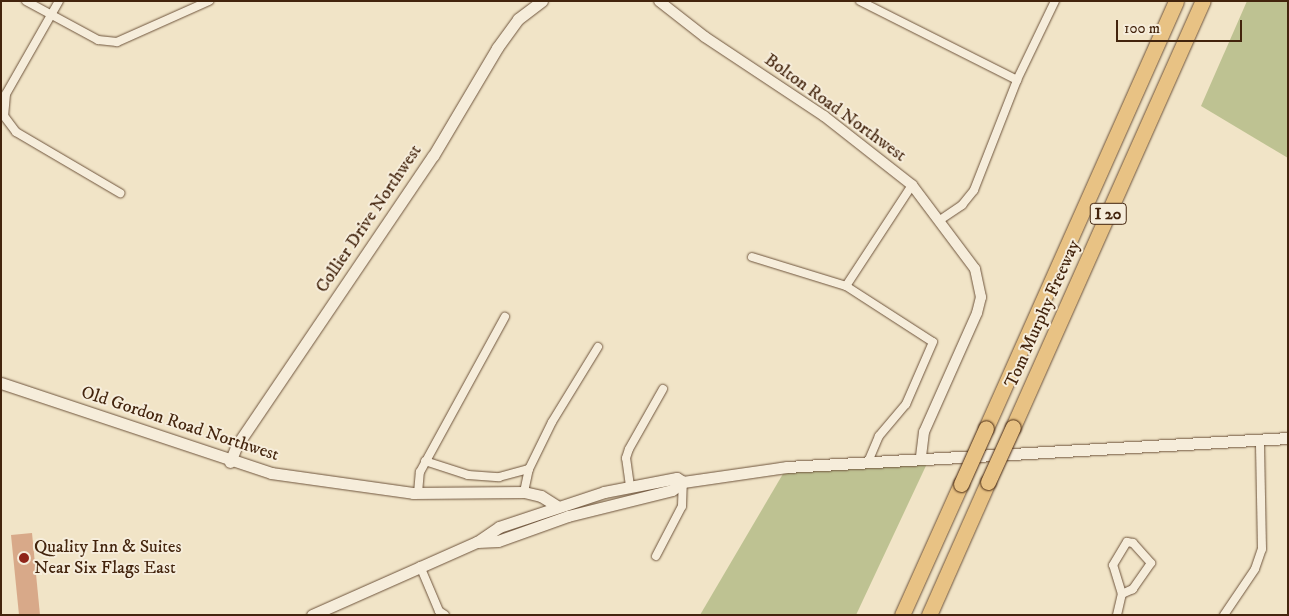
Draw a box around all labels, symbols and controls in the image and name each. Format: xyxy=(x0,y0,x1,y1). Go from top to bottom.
scale bar xyxy=(1119,10,1245,42)
text: 100 m xyxy=(1124,19,1160,38)
street label: Bolton Road Northwest xyxy=(760,49,910,167)
street label: Collier Drive Northwest xyxy=(311,141,427,297)
road number: I 20 xyxy=(1089,200,1127,228)
street label: Tom Murphy Freeway xyxy=(1001,237,1085,391)
street label: Old Gordon Road Northwest xyxy=(78,382,282,466)
place label: Quality Inn & Suites Near Six Flags East xyxy=(34,537,182,580)
marker: Quality Inn & Suites Near Six Flags East xyxy=(18,552,30,564)

